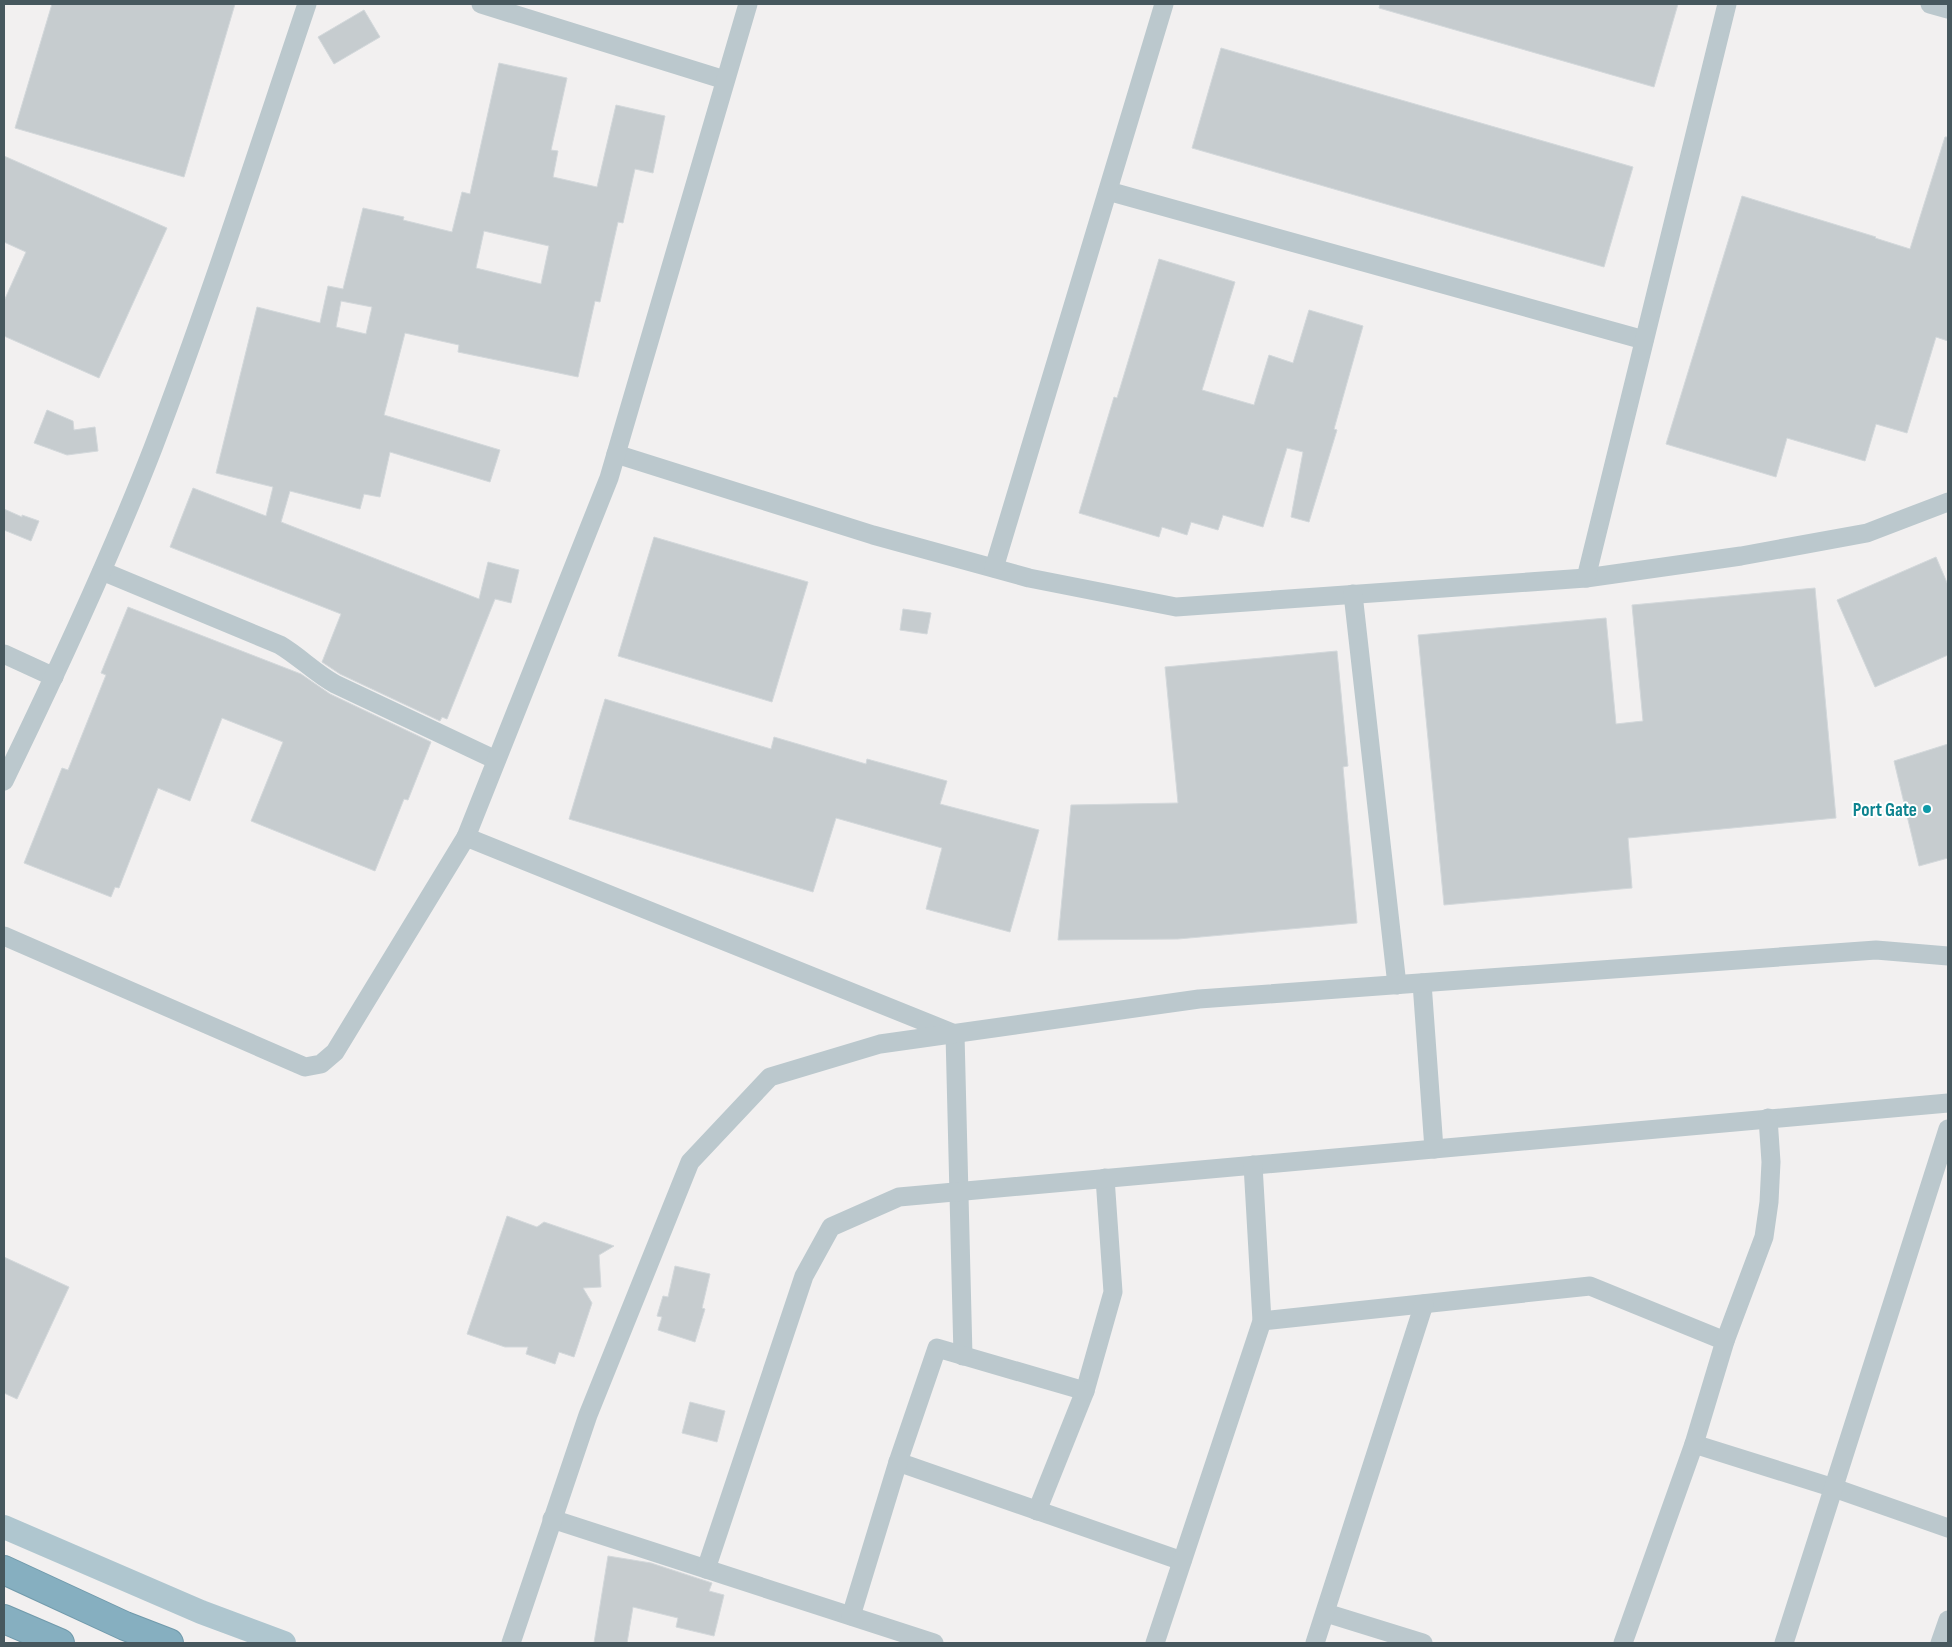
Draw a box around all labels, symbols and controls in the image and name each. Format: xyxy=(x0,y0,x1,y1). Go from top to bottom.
place label: Port Gate xyxy=(1853,799,1917,822)
marker: Port Gate xyxy=(1921,803,1933,815)

